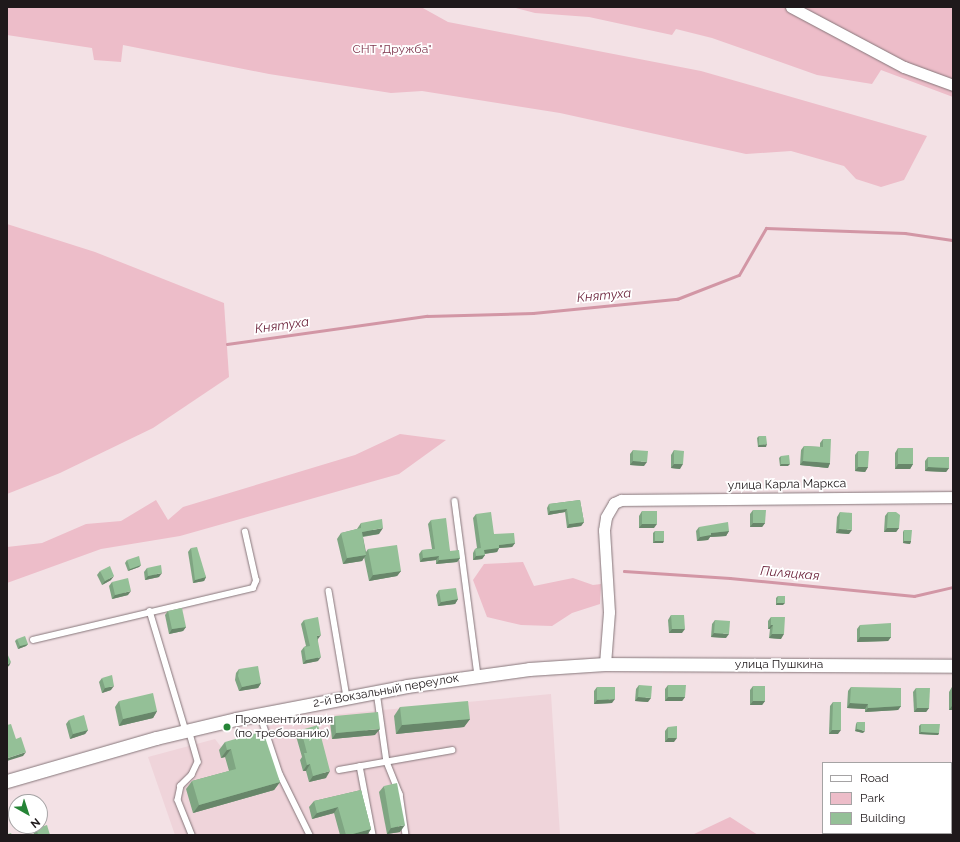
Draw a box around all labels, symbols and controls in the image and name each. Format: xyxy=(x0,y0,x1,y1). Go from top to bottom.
park label: СНТ "Дружба" xyxy=(352,43,432,57)
water label: Княтуха xyxy=(576,286,632,306)
water label: Княтуха xyxy=(254,314,310,338)
street label: улица Карла Маркса xyxy=(728,477,846,493)
water label: Пиляцкая xyxy=(760,564,820,584)
street label: улица Пушкина xyxy=(735,658,823,672)
street label: 2-й Вокзальный переулок xyxy=(312,671,460,711)
place label: Промвентиляция (по требованию) xyxy=(235,713,333,741)
marker: Промвентиляция (по требованию) xyxy=(222,722,232,732)
legend xyxy=(822,762,952,834)
text: Road xyxy=(860,771,889,785)
text: Park xyxy=(860,791,885,805)
north arrow xyxy=(8,794,48,834)
text: Building xyxy=(860,811,906,825)
text: N xyxy=(28,815,43,831)

